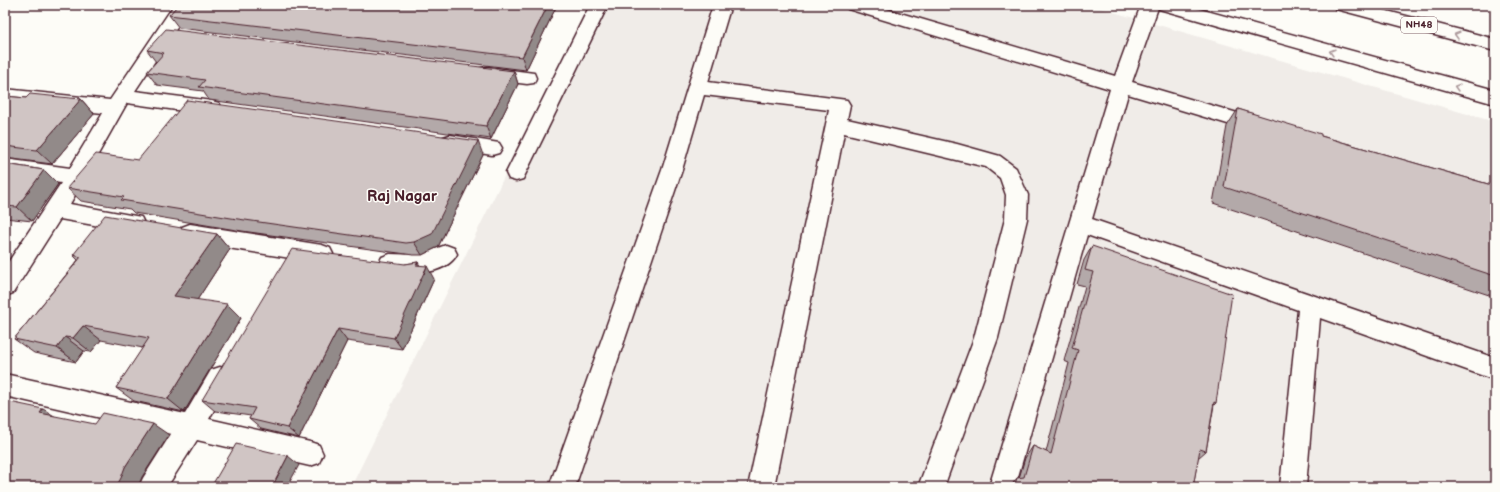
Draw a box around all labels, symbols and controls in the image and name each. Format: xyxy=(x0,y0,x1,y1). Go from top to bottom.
road number: NH48 xyxy=(1401,17,1437,33)
one-way arrow xyxy=(1454,32,1461,40)
one-way arrow xyxy=(1329,48,1336,57)
one-way arrow xyxy=(1454,83,1461,92)
district label: Raj Nagar xyxy=(367,187,438,206)

